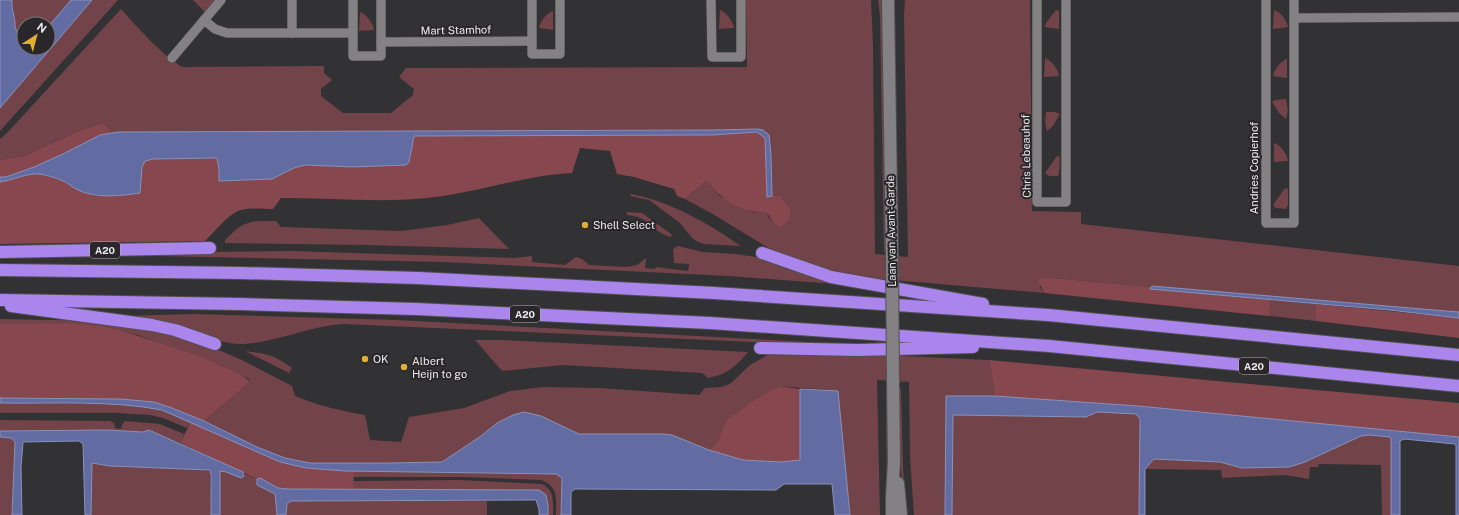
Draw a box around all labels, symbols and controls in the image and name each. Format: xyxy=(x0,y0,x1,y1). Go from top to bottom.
north arrow xyxy=(16,16,56,56)
text: N xyxy=(35,21,49,35)
street label: Mart Stamhof xyxy=(421,23,492,37)
street label: Chris Lebeauhof xyxy=(1019,114,1033,198)
street label: Andries Copierhof xyxy=(1248,121,1260,214)
street label: Laan van Avant-Garde xyxy=(884,175,898,287)
place label: Shell Select xyxy=(593,219,655,231)
marker: Shell Select xyxy=(580,220,590,230)
road number: A20 xyxy=(90,242,120,258)
road number: A20 xyxy=(510,306,540,322)
place label: OK xyxy=(373,353,389,365)
marker: OK xyxy=(360,354,370,364)
place label: Albert Heijn to go xyxy=(412,355,467,380)
road number: A20 xyxy=(1239,358,1269,374)
marker: Albert Heijn to go xyxy=(399,362,409,372)

